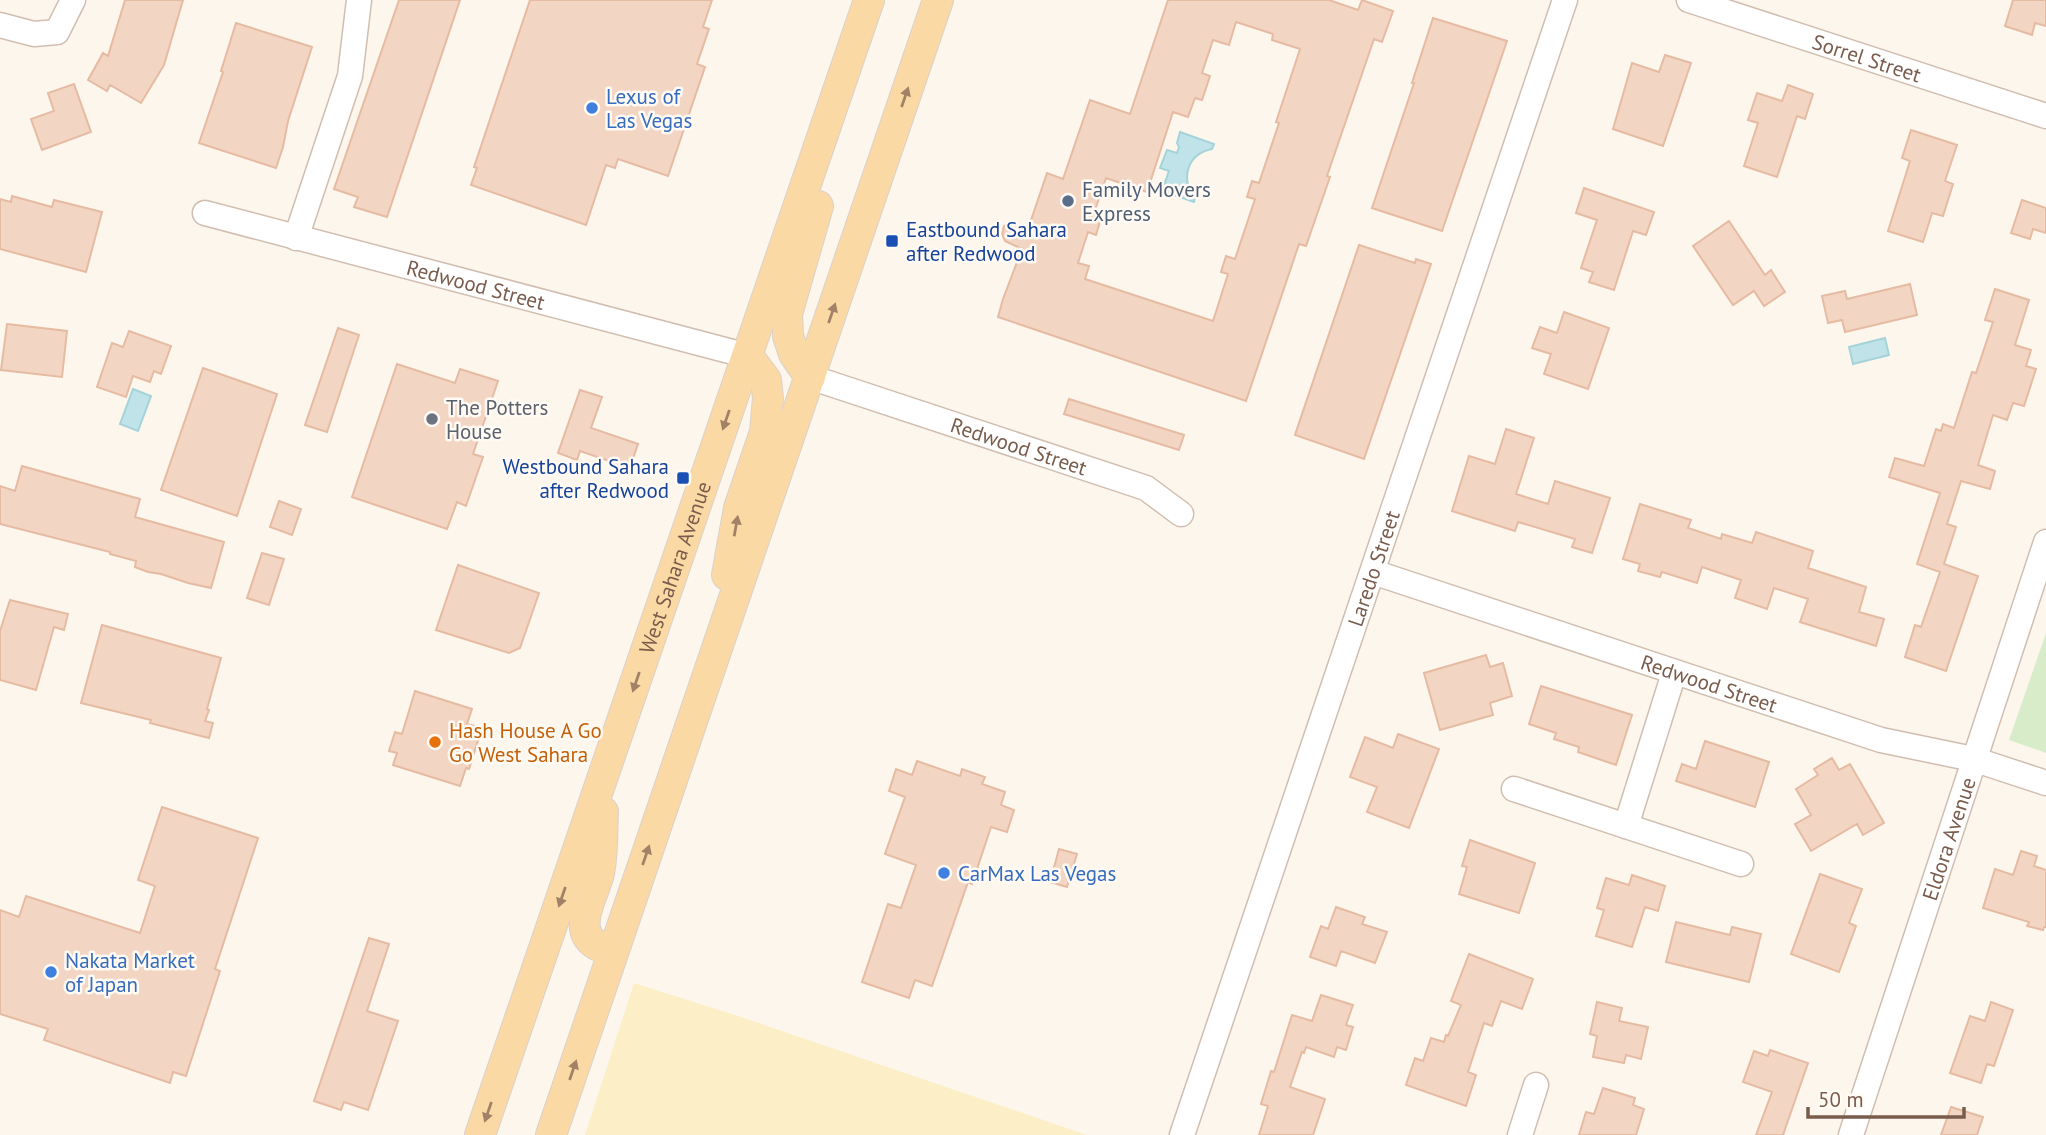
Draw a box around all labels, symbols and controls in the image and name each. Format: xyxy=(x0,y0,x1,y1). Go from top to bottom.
street label: Sorrel Street xyxy=(1809,28,1925,88)
place label: Lexus of Las Vegas xyxy=(606,83,692,134)
one-way arrow xyxy=(901,87,911,108)
marker: Lexus of Las Vegas xyxy=(584,100,600,116)
place label: Family Movers Express xyxy=(1082,176,1211,227)
marker: Family Movers Express xyxy=(1060,193,1076,209)
place label: Eastbound Sahara after Redwood xyxy=(906,216,1067,267)
marker: Eastbound Sahara after Redwood xyxy=(884,233,900,249)
street label: Redwood Street xyxy=(404,253,548,315)
one-way arrow xyxy=(827,302,838,323)
place label: The Potters House xyxy=(446,394,548,445)
one-way arrow xyxy=(720,410,731,431)
marker: The Potters House xyxy=(424,411,440,427)
street label: Redwood Street xyxy=(947,411,1090,481)
place label: Westbound Sahara after Redwood xyxy=(503,453,669,504)
marker: Westbound Sahara after Redwood xyxy=(675,470,691,486)
street label: West Sahara Avenue xyxy=(633,478,717,657)
street label: Laredo Street xyxy=(1341,507,1405,630)
one-way arrow xyxy=(731,515,742,537)
street label: Redwood Street xyxy=(1638,648,1781,718)
one-way arrow xyxy=(630,672,641,693)
place label: Hash House A Go Go West Sahara xyxy=(449,717,602,768)
marker: Hash House A Go Go West Sahara xyxy=(427,734,443,750)
street label: Eldora Avenue xyxy=(1916,774,1981,904)
one-way arrow xyxy=(641,844,652,865)
place label: CarMax Las Vegas xyxy=(958,860,1116,887)
marker: CarMax Las Vegas xyxy=(936,865,952,881)
one-way arrow xyxy=(556,887,567,908)
place label: Nakata Market of Japan xyxy=(65,947,195,998)
marker: Nakata Market of Japan xyxy=(43,964,59,980)
one-way arrow xyxy=(568,1060,579,1081)
scale bar xyxy=(1808,1076,1964,1120)
text: 50 m xyxy=(1818,1086,1864,1113)
one-way arrow xyxy=(482,1102,493,1123)

